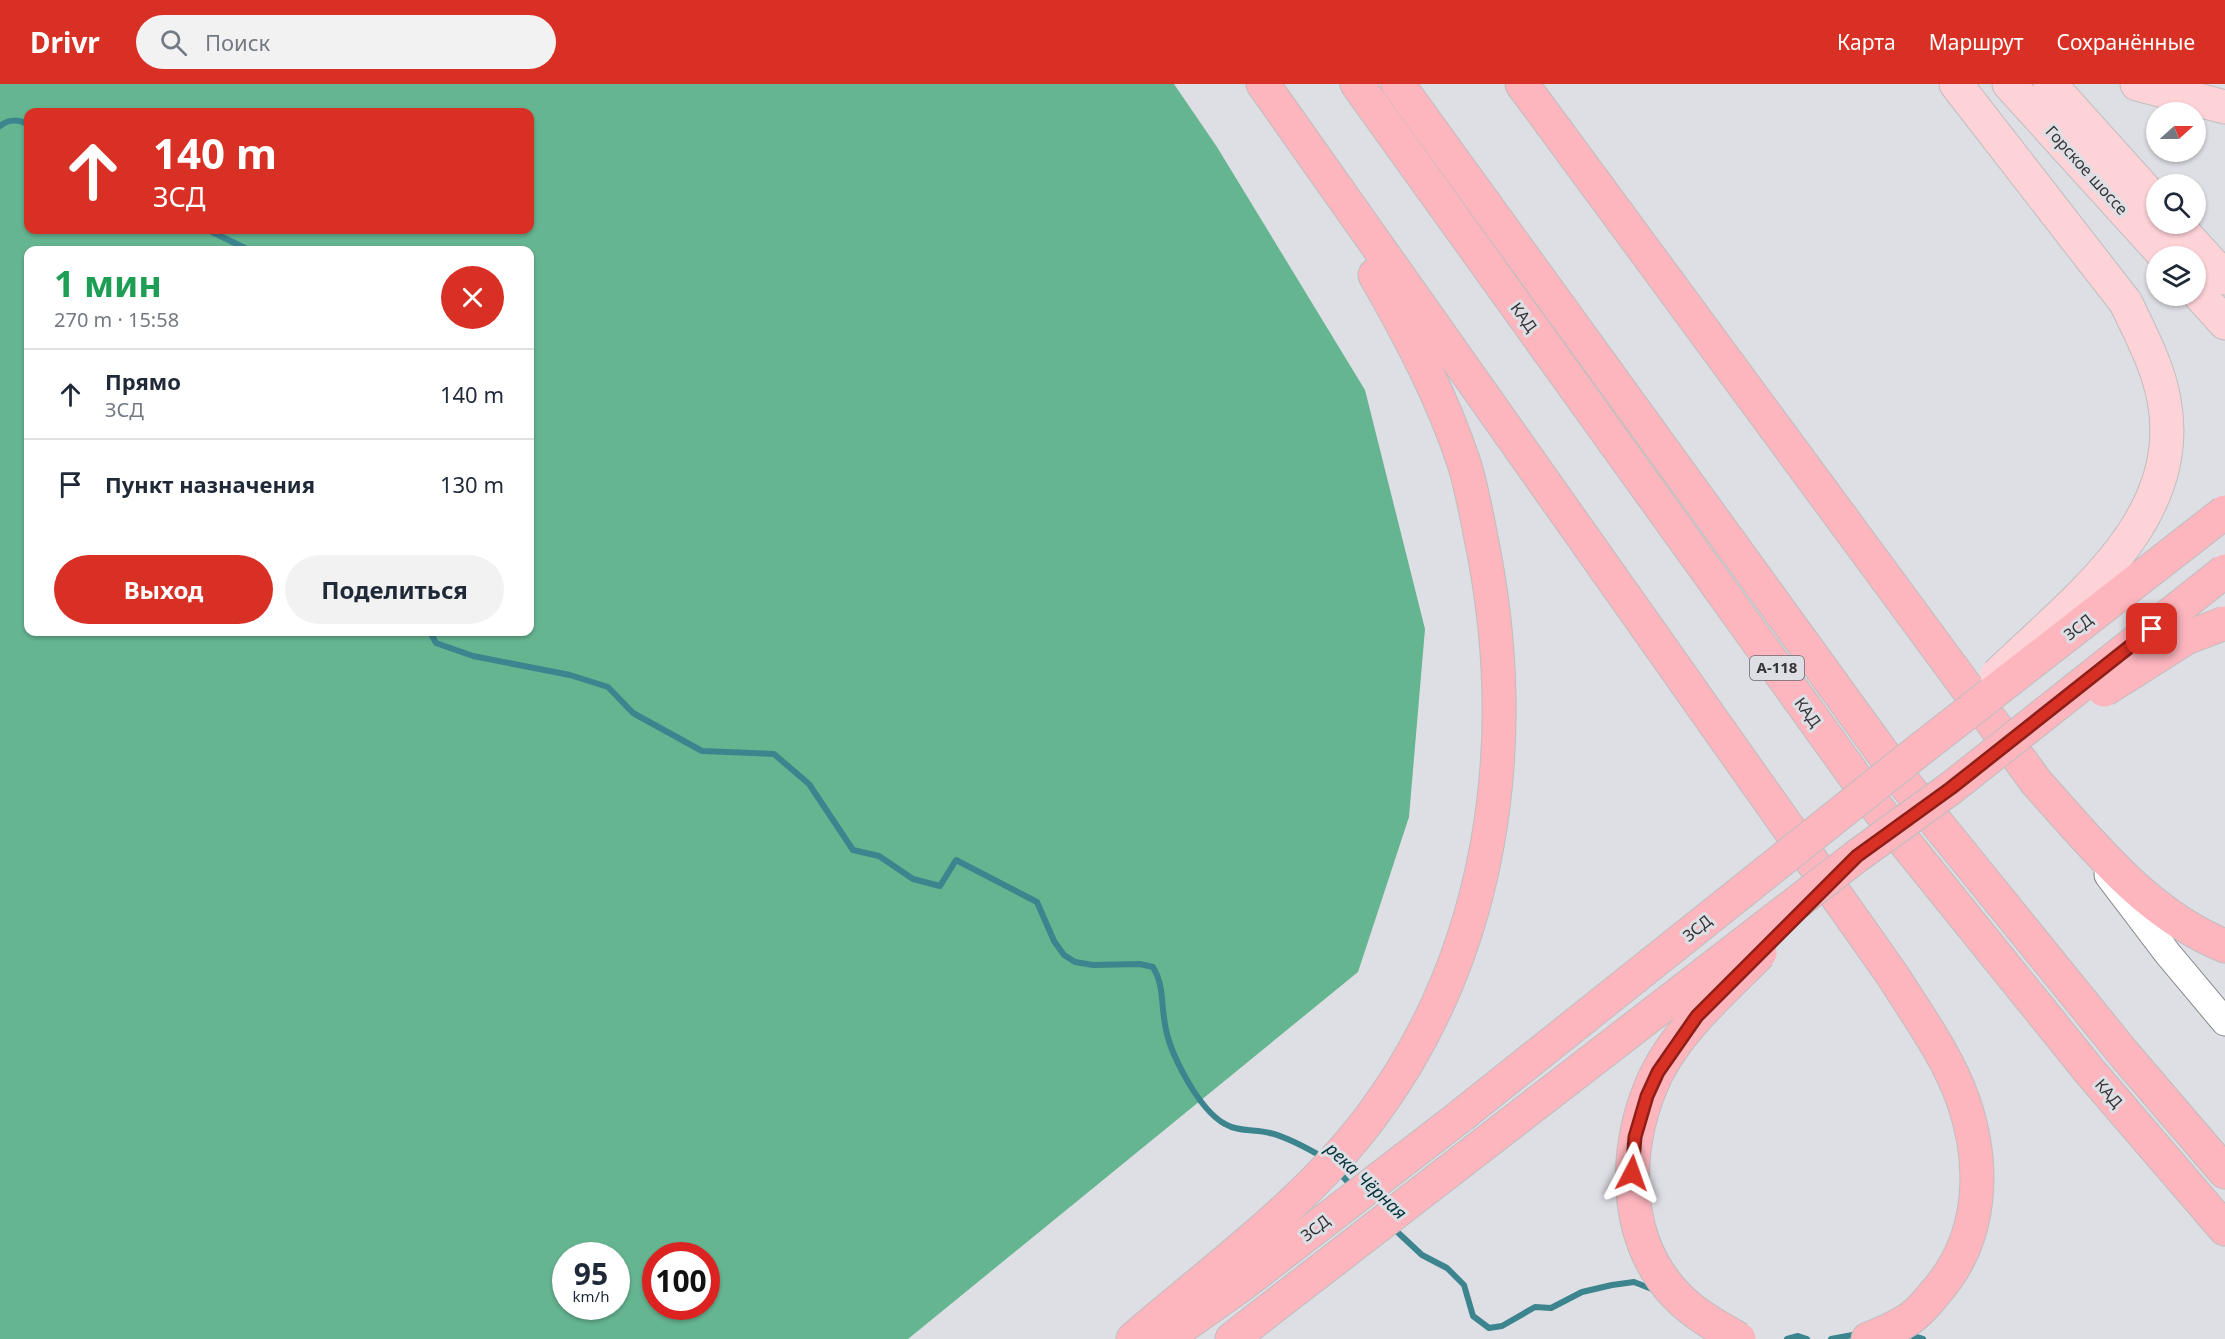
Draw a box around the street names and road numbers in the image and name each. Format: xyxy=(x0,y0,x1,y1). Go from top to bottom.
street label: Горское шоссе xyxy=(2041,121,2133,220)
street label: КАД xyxy=(1506,298,1542,337)
street label: ЗСД xyxy=(2059,609,2097,645)
road number: А-118 xyxy=(1750,656,1804,680)
street label: КАД xyxy=(1790,693,1826,732)
street label: ЗСД xyxy=(1678,909,1716,946)
street label: КАД xyxy=(2090,1074,2128,1112)
street label: ЗСД xyxy=(1296,1210,1334,1246)

